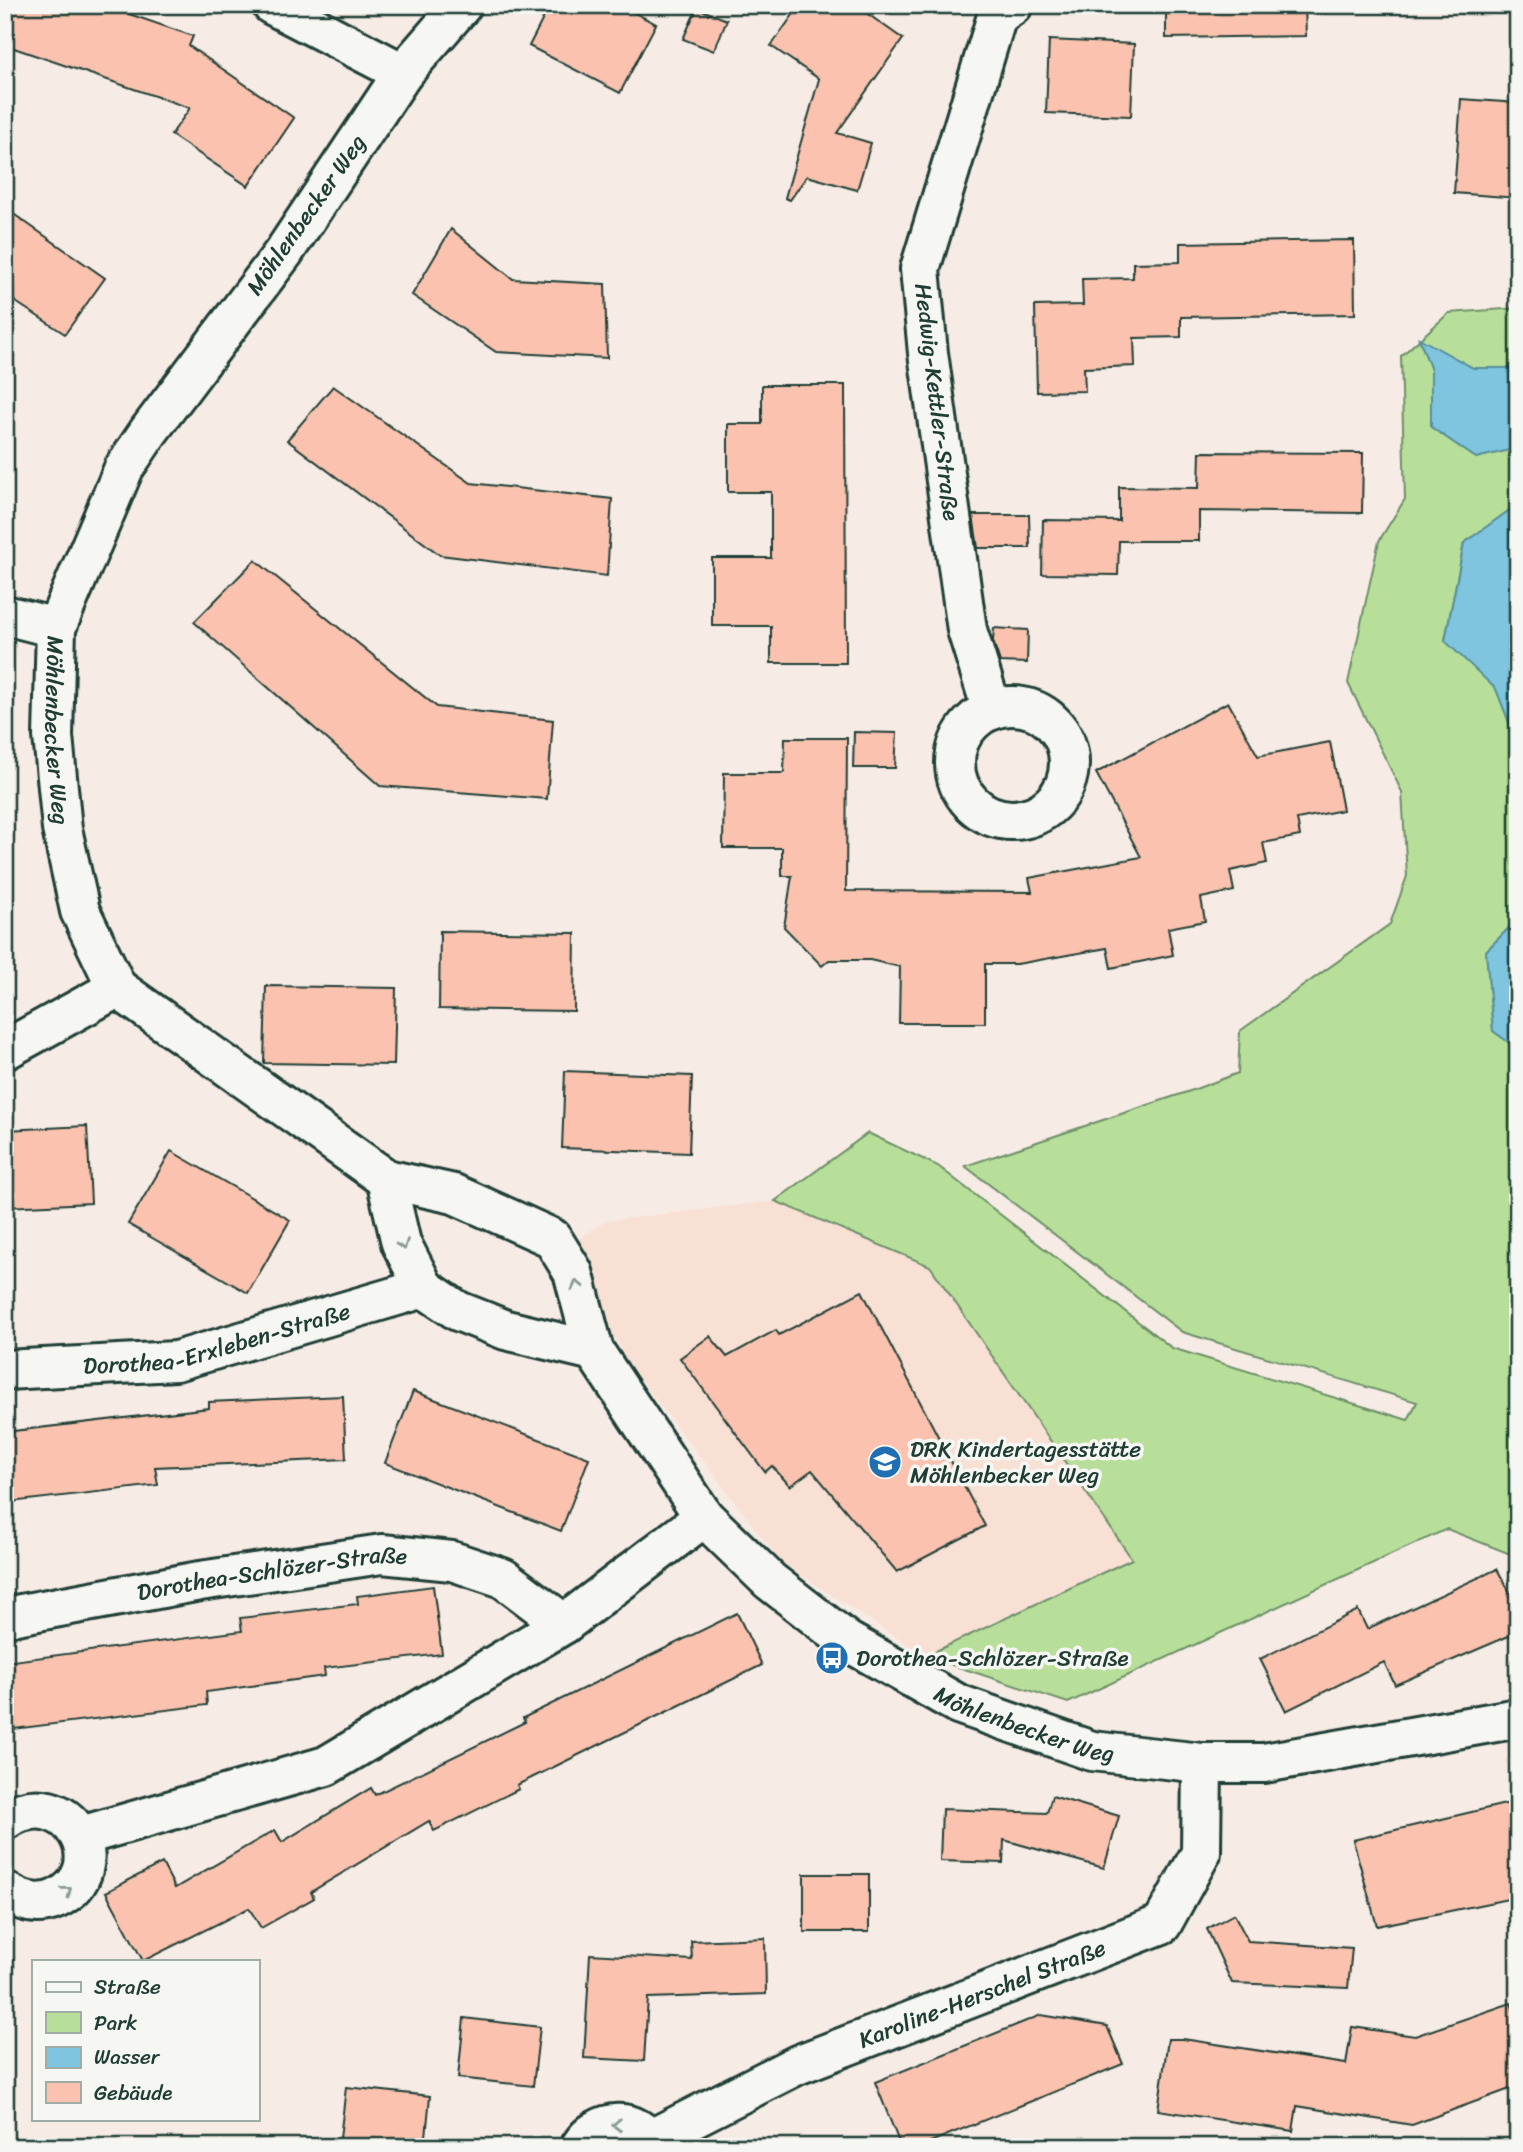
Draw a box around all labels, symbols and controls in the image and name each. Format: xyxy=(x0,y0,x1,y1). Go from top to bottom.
street label: Möhlenbecker Weg xyxy=(235,125,377,304)
street label: Hedwig-Kettler-Straße xyxy=(902,281,972,523)
street label: Möhlenbecker Weg xyxy=(32,635,82,827)
one-way arrow xyxy=(395,1238,409,1250)
one-way arrow xyxy=(570,1279,585,1291)
street label: Dorothea-Erxleben-Straße xyxy=(82,1290,355,1386)
place label: DRK Kindertagesstätte Möhlenbecker Weg xyxy=(910,1429,1141,1496)
school or university icon: DRK Kindertagesstätte Möhlenbecker Weg xyxy=(866,1443,904,1481)
street label: Dorothea-Schlözer-Straße xyxy=(134,1533,409,1613)
place label: Dorothea-Schlözer-Straße xyxy=(856,1638,1129,1679)
bus stop icon: Dorothea-Schlözer-Straße xyxy=(813,1639,851,1677)
street label: Möhlenbecker Weg xyxy=(926,1674,1117,1774)
one-way arrow xyxy=(59,1886,71,1899)
street label: Karoline-Herschel Straße xyxy=(852,1927,1112,2060)
legend xyxy=(32,1960,259,2120)
text: Straße xyxy=(94,1968,161,2006)
text: Park xyxy=(94,2004,137,2042)
text: Wasser xyxy=(94,2038,161,2076)
text: Gebäude xyxy=(94,2074,172,2112)
one-way arrow xyxy=(611,2117,622,2132)

